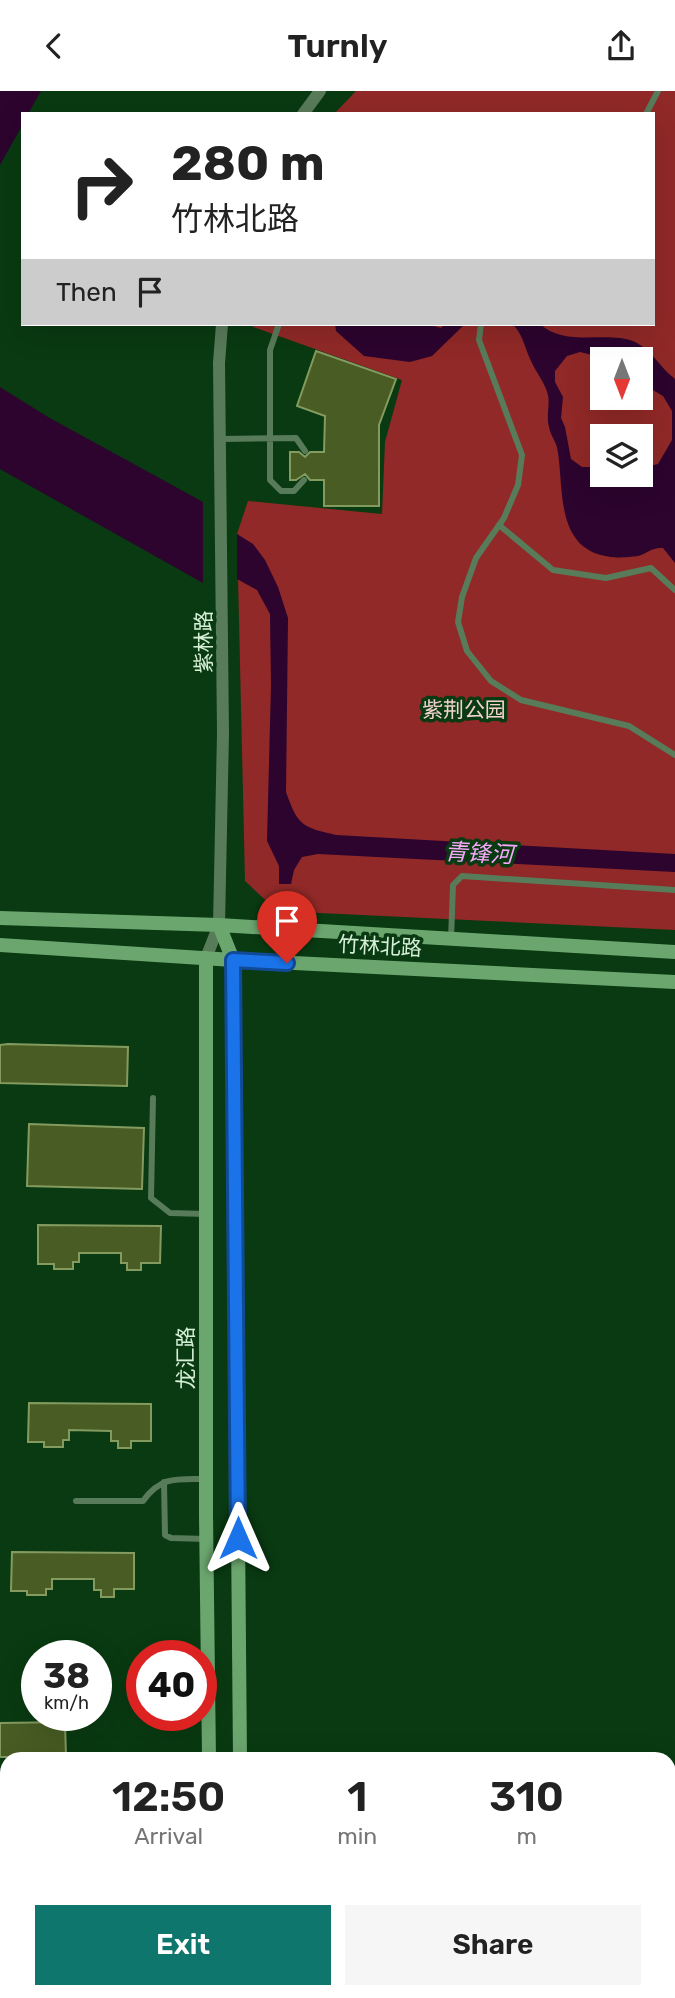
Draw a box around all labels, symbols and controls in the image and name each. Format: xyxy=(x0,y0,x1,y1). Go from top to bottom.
icon: back xyxy=(35,27,73,65)
text: Turnly xyxy=(288,27,387,65)
icon: share xyxy=(602,27,640,65)
text: 280 m xyxy=(171,134,325,192)
icon: right xyxy=(56,140,147,231)
text: 竹林北路 xyxy=(171,200,299,238)
icon: arrive xyxy=(131,273,169,311)
text: Then xyxy=(56,277,117,308)
north arrow xyxy=(590,347,653,409)
map controls xyxy=(590,347,653,487)
button: layers xyxy=(590,424,653,487)
street label: 紫林路 xyxy=(191,611,216,674)
park label: 紫荆公园 xyxy=(422,697,506,722)
water label: 青锋河 xyxy=(444,837,518,869)
pin xyxy=(257,891,317,963)
icon: arrive xyxy=(268,902,306,940)
street label: 竹林北路 xyxy=(337,931,423,961)
street label: 龙汇路 xyxy=(173,1327,198,1390)
position arrow xyxy=(201,1501,275,1575)
speed limit sign: 40 xyxy=(126,1640,217,1731)
text: 38 xyxy=(43,1655,90,1697)
text: km/h xyxy=(44,1692,89,1714)
text: 12:50 xyxy=(112,1772,225,1822)
text: 1 xyxy=(347,1772,367,1822)
text: 310 xyxy=(489,1772,564,1822)
text: Arrival xyxy=(134,1822,203,1850)
text: min xyxy=(337,1822,377,1850)
text: m xyxy=(516,1822,537,1850)
button: Exit xyxy=(35,1905,331,1985)
button: Share xyxy=(345,1905,641,1985)

